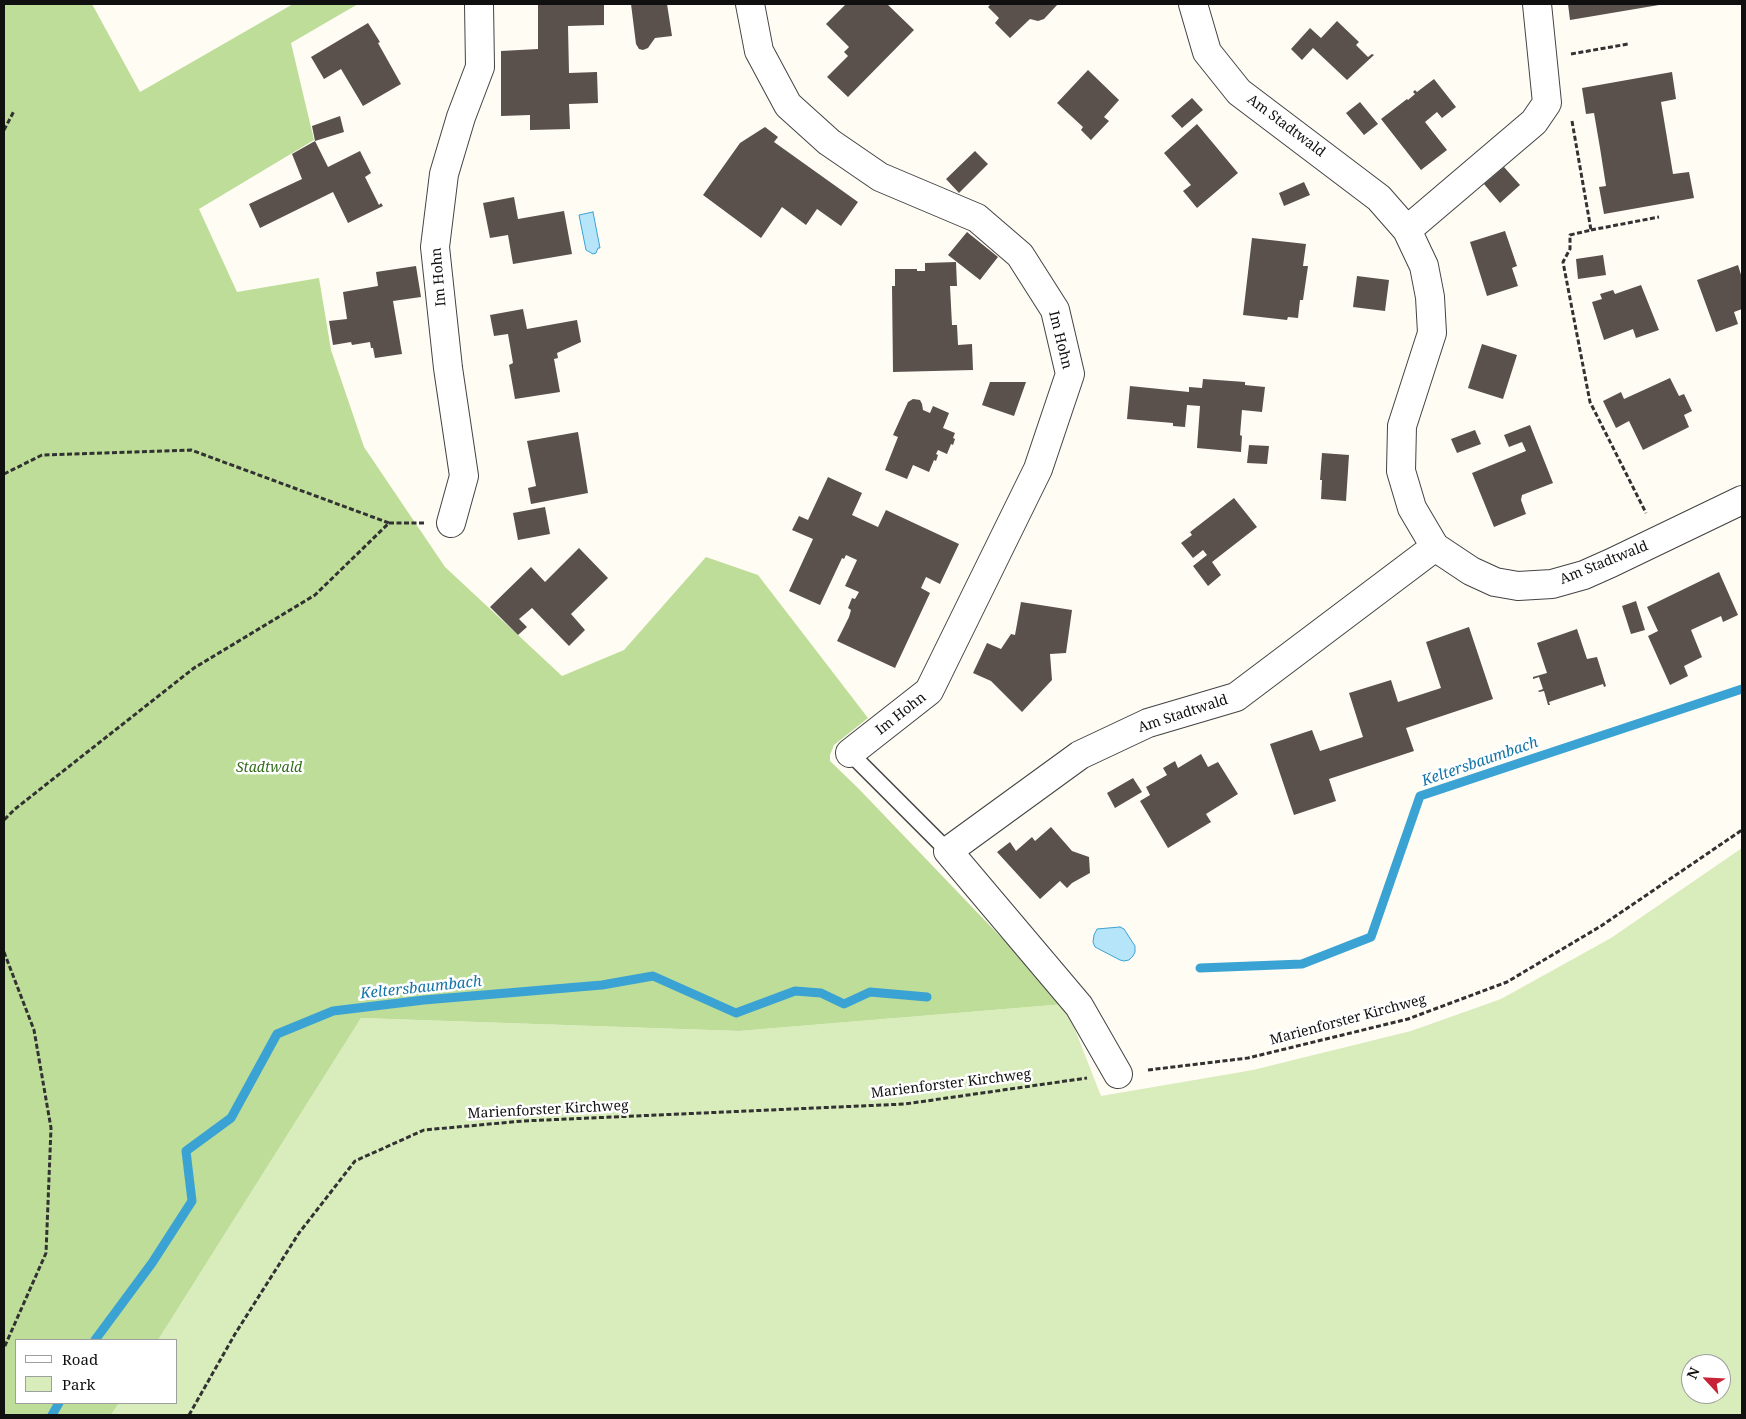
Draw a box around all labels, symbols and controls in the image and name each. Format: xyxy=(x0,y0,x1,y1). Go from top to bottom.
street label: Am Stadtwald xyxy=(1244,91,1328,161)
street label: Im Hohn xyxy=(428,247,450,307)
street label: Im Hohn xyxy=(1045,309,1075,371)
street label: Am Stadtwald xyxy=(1557,538,1651,588)
street label: Im Hohn xyxy=(873,689,929,739)
street label: Am Stadtwald xyxy=(1136,692,1230,736)
water label: Keltersbaumbach xyxy=(1419,734,1541,790)
park label: Stadtwald xyxy=(236,760,302,776)
water label: Keltersbaumbach xyxy=(359,973,483,1003)
street label: Marienforster Kirchweg xyxy=(1268,991,1428,1049)
street label: Marienforster Kirchweg xyxy=(870,1066,1032,1102)
street label: Marienforster Kirchweg xyxy=(467,1097,629,1123)
legend xyxy=(15,1339,178,1404)
text: Road xyxy=(62,1349,98,1369)
north arrow xyxy=(1681,1354,1731,1404)
text: N xyxy=(1682,1364,1704,1382)
text: Park xyxy=(62,1374,95,1394)

